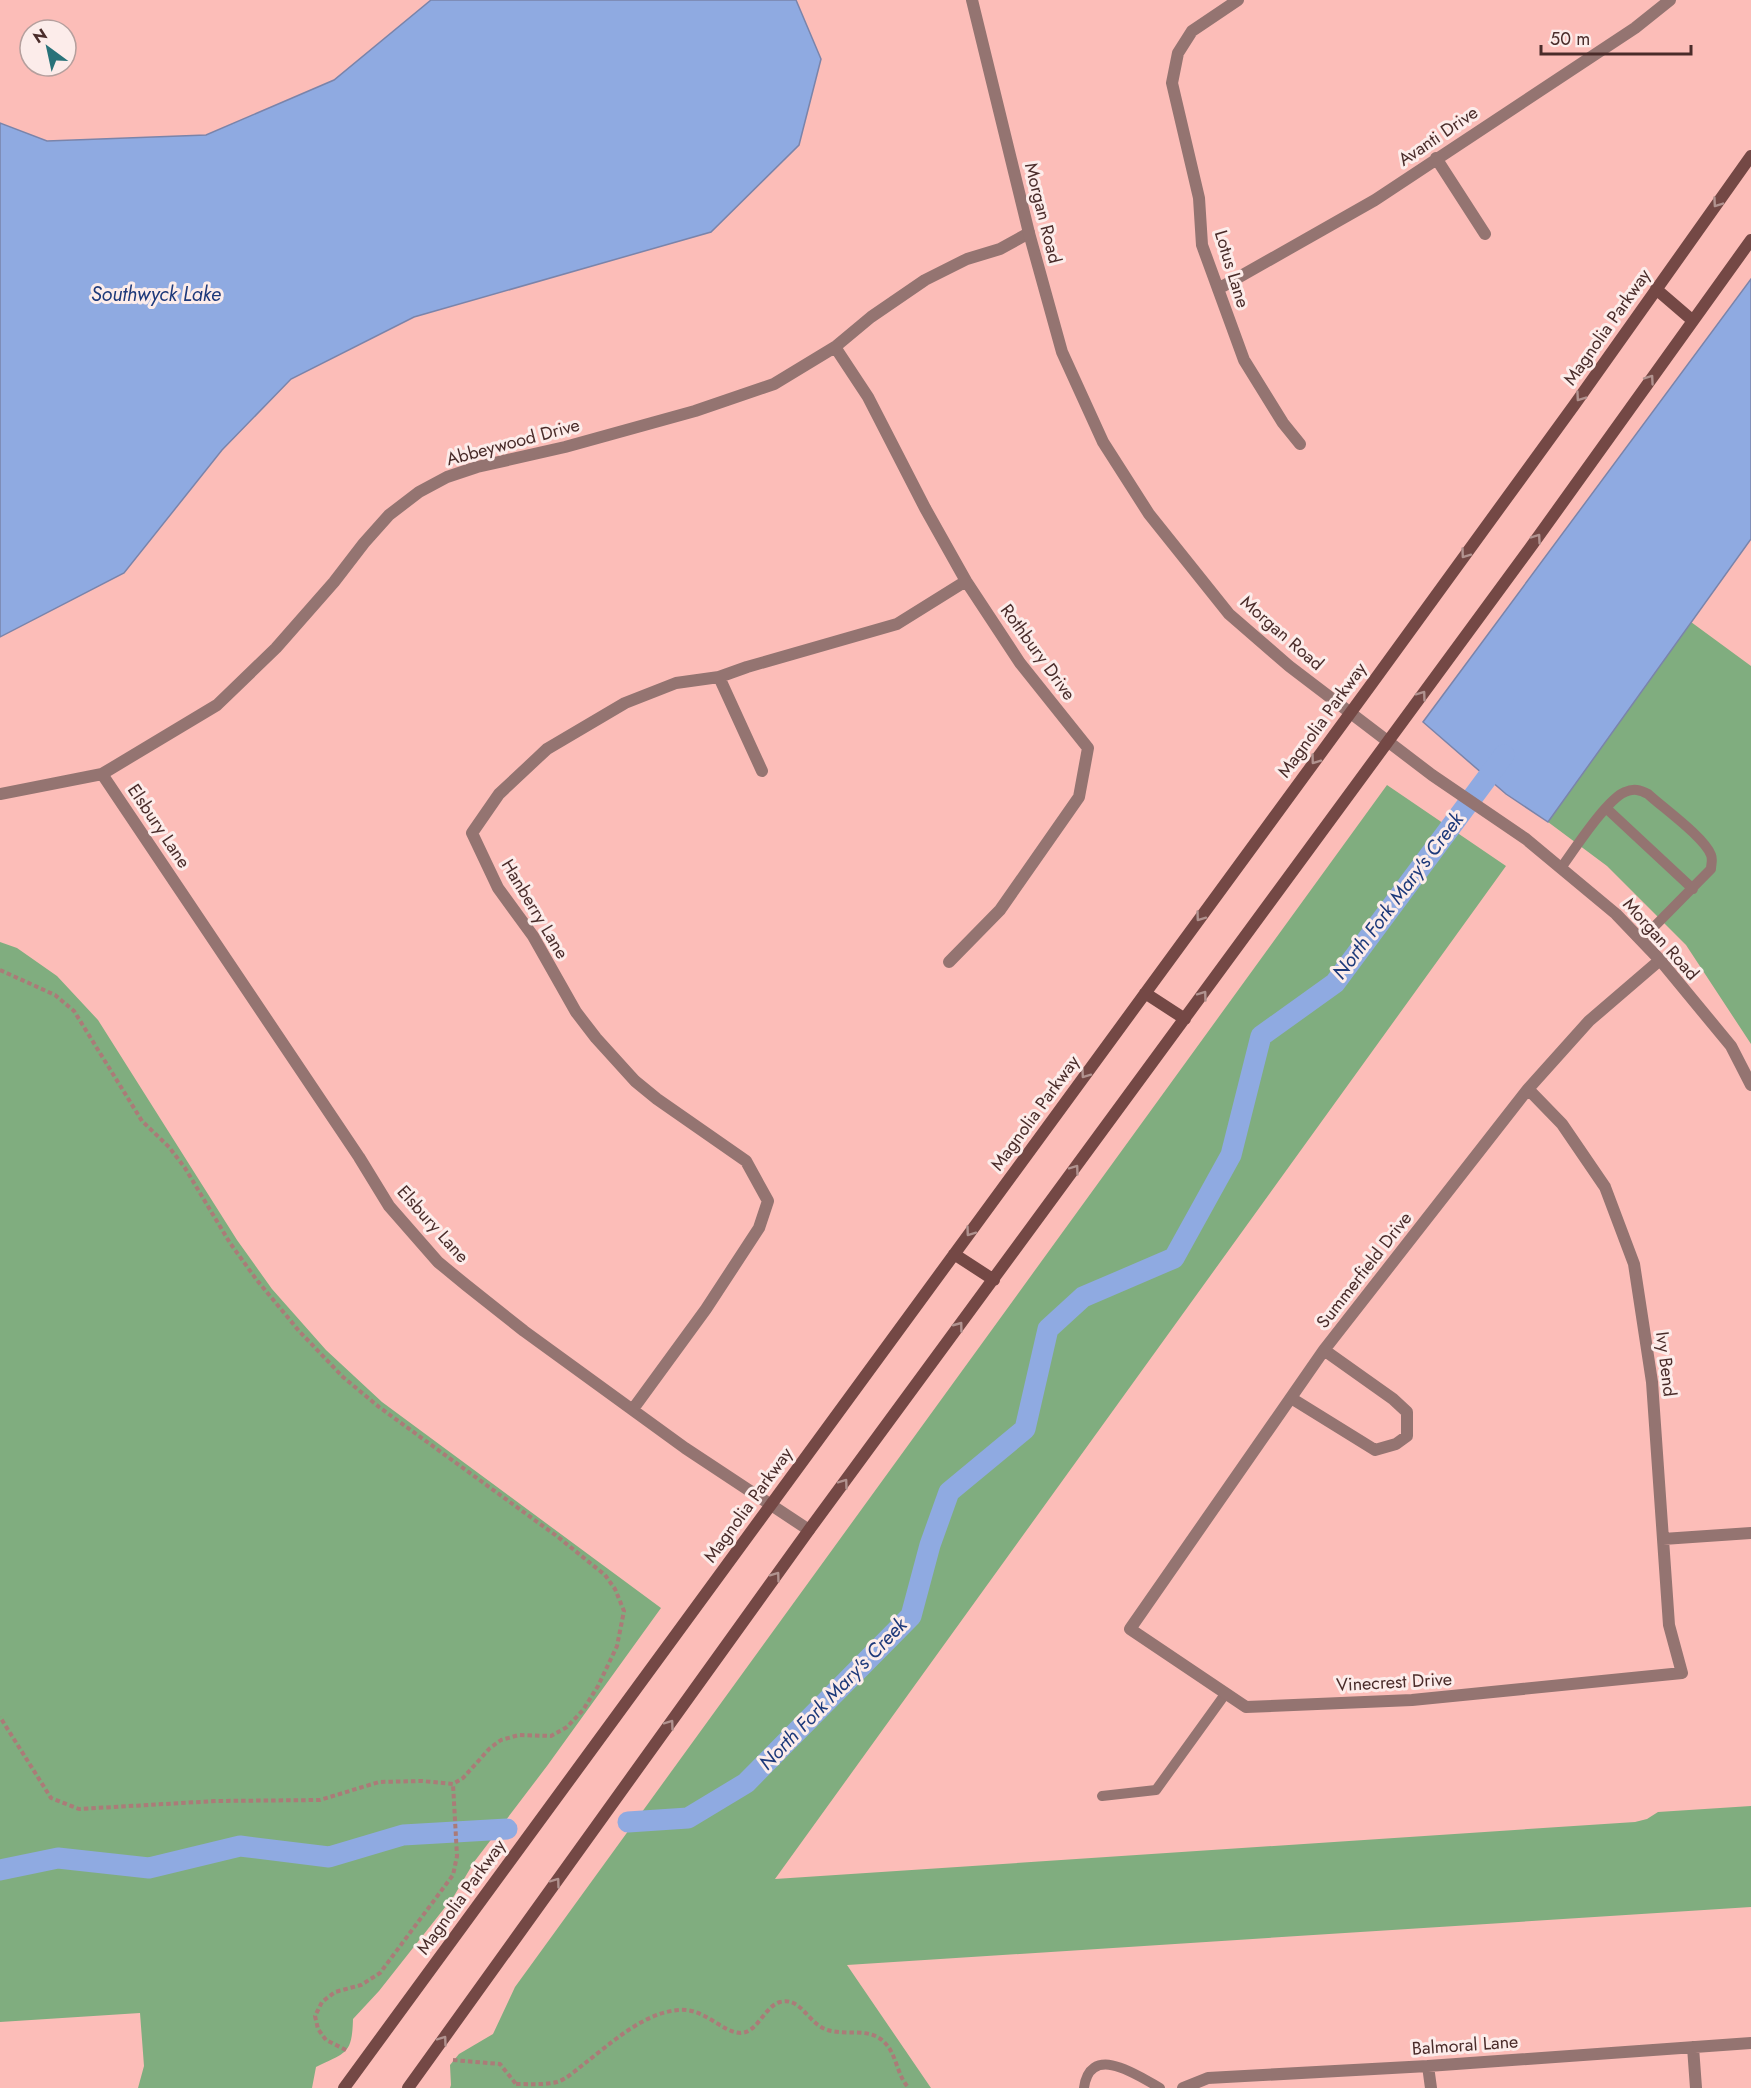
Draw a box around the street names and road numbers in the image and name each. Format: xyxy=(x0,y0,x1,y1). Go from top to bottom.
street label: Avanti Drive xyxy=(1393,100,1483,172)
street label: Morgan Road xyxy=(1018,160,1068,266)
street label: Lotus Lane xyxy=(1208,227,1256,311)
street label: Magnolia Parkway xyxy=(1557,263,1657,390)
street label: Abbeywood Drive xyxy=(443,412,583,472)
street label: Morgan Road xyxy=(1235,589,1329,677)
street label: Rothbury Drive xyxy=(994,598,1082,706)
street label: Magnolia Parkway xyxy=(1271,657,1373,783)
street label: Elsbury Lane xyxy=(121,779,197,873)
street label: Hanberry Lane xyxy=(495,854,575,964)
street label: Morgan Road xyxy=(1617,892,1705,986)
street label: Magnolia Parkway xyxy=(984,1050,1086,1176)
street label: Elsbury Lane xyxy=(391,1179,475,1269)
street label: Summerfield Drive xyxy=(1310,1206,1418,1334)
street label: Ivy Bend xyxy=(1649,1330,1683,1398)
street label: Magnolia Parkway xyxy=(697,1442,799,1568)
street label: Vinecrest Drive xyxy=(1335,1666,1453,1698)
street label: Magnolia Parkway xyxy=(410,1834,512,1960)
street label: Balmoral Lane xyxy=(1411,2028,1519,2062)

